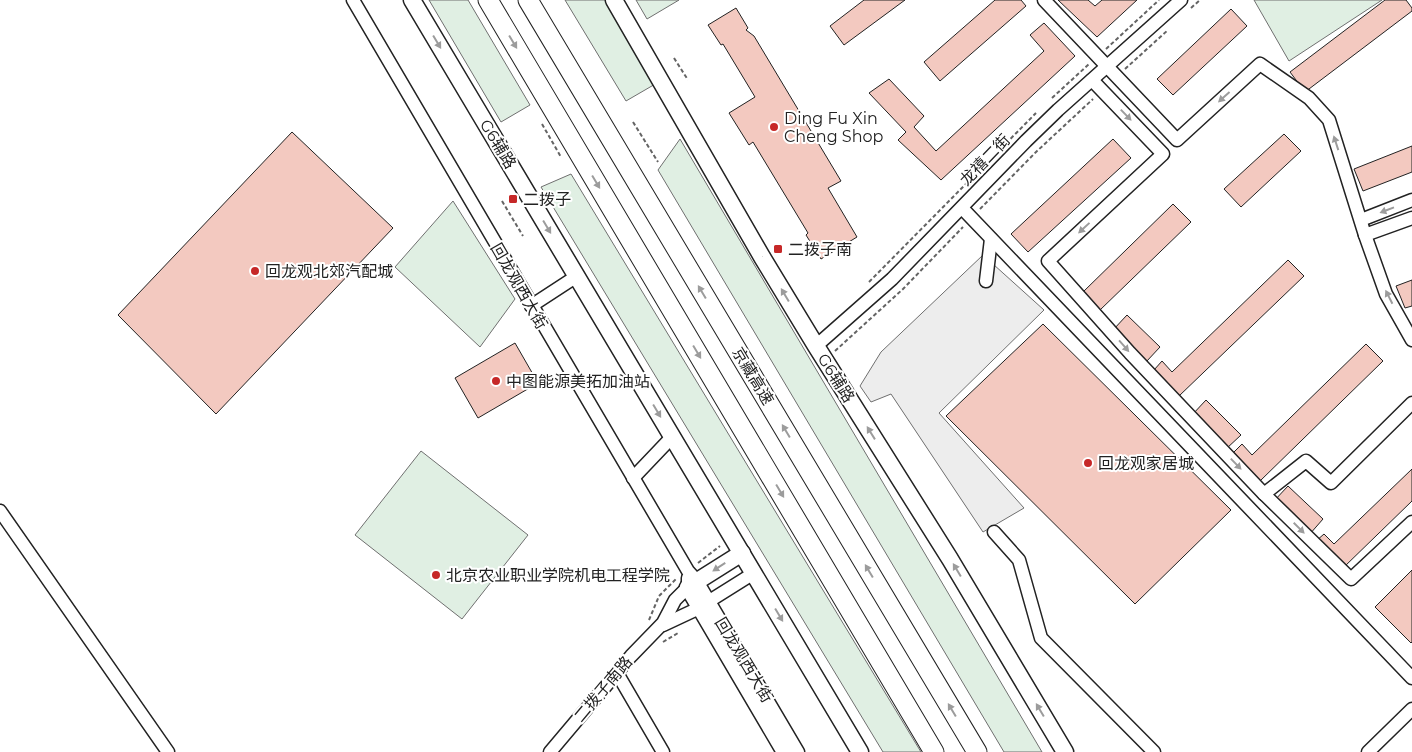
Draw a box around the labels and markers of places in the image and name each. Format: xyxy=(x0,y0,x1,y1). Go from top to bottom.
place label: Ding Fu Xin Cheng Shop xyxy=(784,109,883,146)
marker: Ding Fu Xin Cheng Shop xyxy=(768,121,780,133)
place label: 二拨子 xyxy=(523,190,571,209)
marker: 二拨子 xyxy=(507,193,519,205)
place label: 二拨子南 xyxy=(788,240,852,259)
marker: 二拨子南 xyxy=(772,243,784,255)
place label: 回龙观北郊汽配城 xyxy=(265,262,393,281)
marker: 回龙观北郊汽配城 xyxy=(249,265,261,277)
place label: 中图能源美拓加油站 xyxy=(506,372,650,391)
marker: 中图能源美拓加油站 xyxy=(490,375,502,387)
place label: 回龙观家居城 xyxy=(1098,454,1194,473)
marker: 回龙观家居城 xyxy=(1082,457,1094,469)
place label: 北京农业职业学院机电工程学院 xyxy=(446,566,670,585)
marker: 北京农业职业学院机电工程学院 xyxy=(430,569,442,581)

